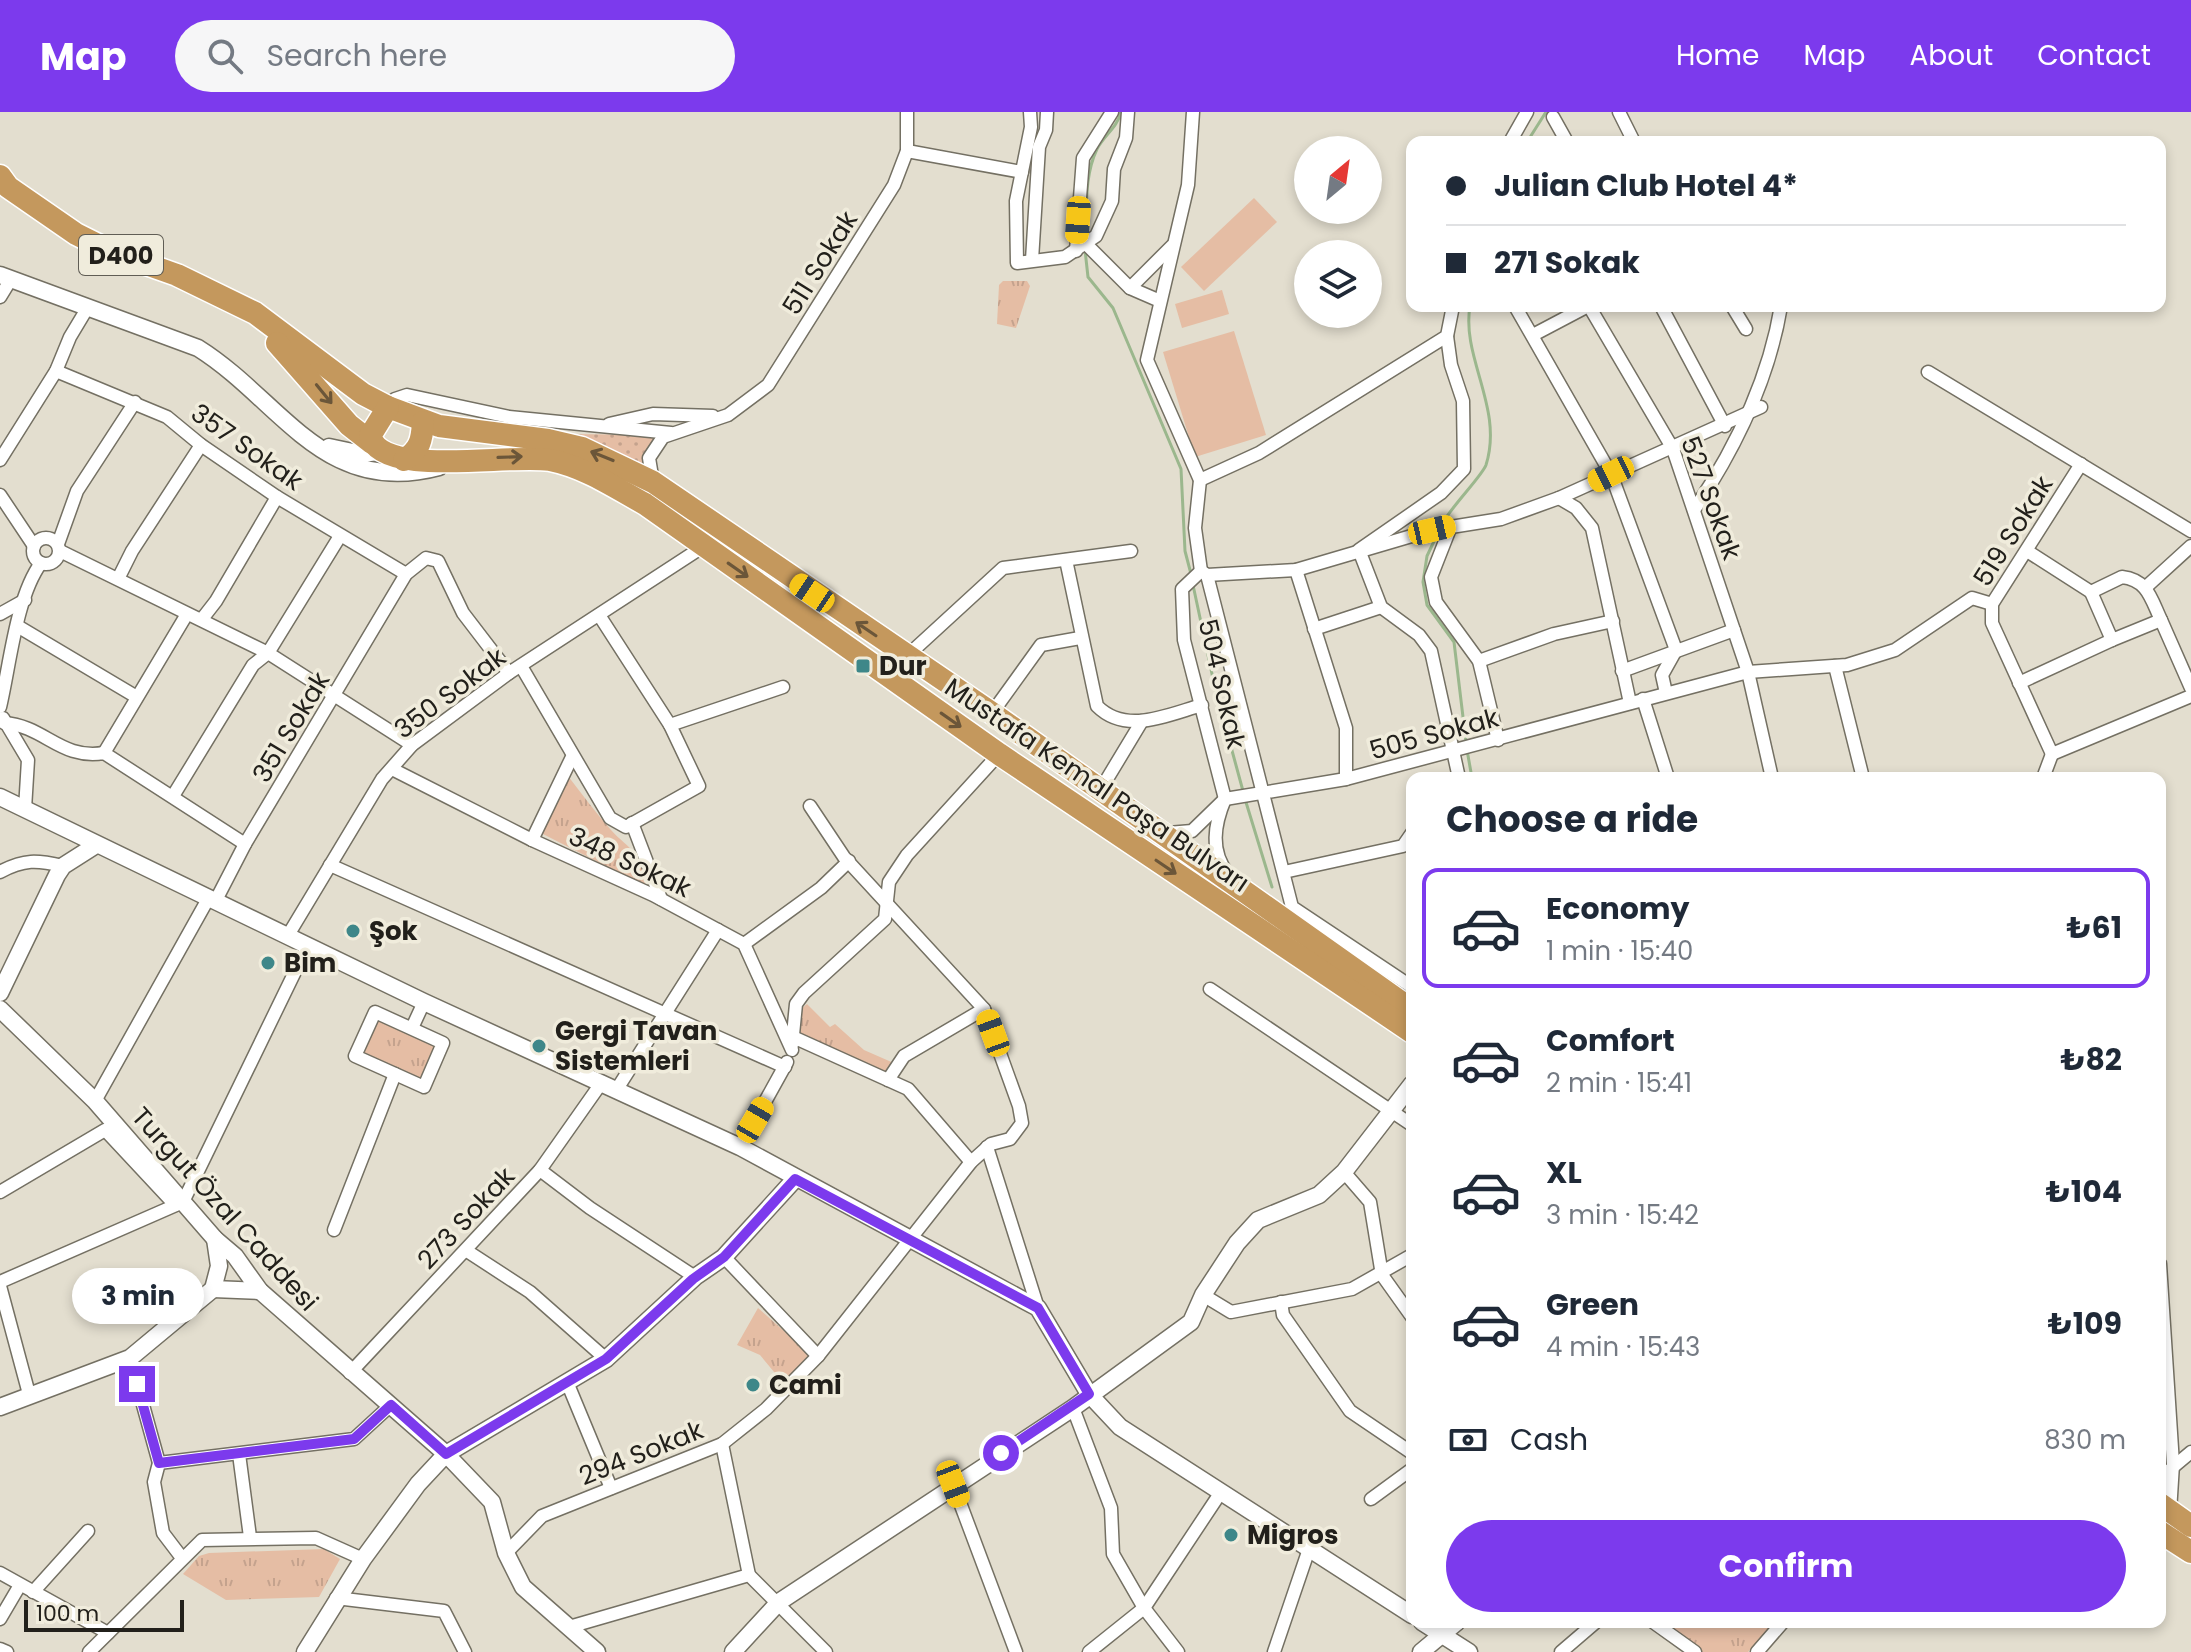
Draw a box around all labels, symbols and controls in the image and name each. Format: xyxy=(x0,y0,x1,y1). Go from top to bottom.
search box xyxy=(175,20,735,92)
text: Map xyxy=(40,30,127,83)
icon: search xyxy=(203,34,247,78)
text: Search here xyxy=(267,34,447,77)
text: Home xyxy=(1676,36,1759,75)
text: Map xyxy=(1803,36,1865,75)
text: About xyxy=(1909,36,1993,75)
text: Contact xyxy=(2037,36,2151,75)
north arrow xyxy=(1294,136,1382,224)
map controls xyxy=(1294,136,1382,328)
text: Julian Club Hotel 4* xyxy=(1494,164,1798,207)
car xyxy=(1064,195,1092,245)
street label: 511 Sokak xyxy=(774,204,866,322)
road number: D400 xyxy=(79,235,163,275)
button: layers xyxy=(1294,240,1382,328)
text: 271 Sokak xyxy=(1494,241,1640,284)
one-way arrow xyxy=(315,383,332,404)
street label: 357 Sokak xyxy=(184,395,311,499)
street label: 527 Sokak xyxy=(1672,431,1750,565)
one-way arrow xyxy=(590,448,615,462)
one-way arrow xyxy=(496,450,523,465)
car xyxy=(1584,453,1638,495)
street label: 519 Sokak xyxy=(1965,468,2062,593)
car xyxy=(1406,513,1458,547)
one-way arrow xyxy=(727,562,749,578)
car xyxy=(785,570,839,616)
street label: 504 Sokak xyxy=(1190,616,1255,753)
one-way arrow xyxy=(855,621,877,637)
street label: 350 Sokak xyxy=(387,639,514,747)
place label: Dur xyxy=(879,648,927,684)
marker: Dur xyxy=(854,657,872,675)
street label: 351 Sokak xyxy=(244,664,338,789)
street label: Mustafa Kemal Paşa Bulvarı xyxy=(938,669,1256,901)
street label: 505 Sokak xyxy=(1365,699,1503,768)
one-way arrow xyxy=(940,711,961,728)
text: Choose a ride xyxy=(1446,794,1698,845)
street label: 348 Sokak xyxy=(563,818,698,906)
one-way arrow xyxy=(1154,858,1176,875)
text: Economy xyxy=(1546,887,1690,930)
icon: car xyxy=(1450,892,1522,964)
text: ₺61 xyxy=(2067,906,2122,949)
place label: Şok xyxy=(369,913,418,949)
marker: Şok xyxy=(344,922,362,940)
text: 1 min · 15:40 xyxy=(1546,933,1693,969)
place label: Bim xyxy=(284,945,336,981)
marker: Bim xyxy=(259,954,277,972)
car xyxy=(974,1006,1012,1060)
place label: Gergi Tavan Sistemleri xyxy=(555,1013,717,1079)
text: Comfort xyxy=(1546,1019,1675,1062)
icon: car xyxy=(1450,1024,1522,1096)
marker: Gergi Tavan Sistemleri xyxy=(530,1037,548,1055)
text: ₺82 xyxy=(2060,1038,2122,1081)
text: 2 min · 15:41 xyxy=(1546,1065,1692,1101)
car xyxy=(733,1093,777,1147)
street label: Turgut Özal Caddesi xyxy=(124,1099,326,1319)
text: XL xyxy=(1546,1151,1582,1194)
icon: car xyxy=(1450,1156,1522,1228)
street label: 273 Sokak xyxy=(409,1159,523,1277)
text: ₺104 xyxy=(2046,1170,2122,1213)
text: 3 min · 15:42 xyxy=(1546,1197,1699,1233)
callout: 3 min xyxy=(71,1268,203,1324)
text: 3 min xyxy=(101,1278,175,1314)
text: Green xyxy=(1546,1283,1639,1326)
icon: car xyxy=(1450,1288,1522,1360)
text: ₺109 xyxy=(2048,1302,2122,1345)
text: 4 min · 15:43 xyxy=(1546,1329,1700,1365)
route end xyxy=(119,1366,155,1402)
place label: Cami xyxy=(769,1367,842,1403)
marker: Cami xyxy=(744,1376,762,1394)
street label: 294 Sokak xyxy=(574,1412,709,1494)
icon: cash xyxy=(1446,1418,1490,1462)
text: Cash xyxy=(1510,1418,1588,1461)
text: 830 m xyxy=(2044,1422,2126,1458)
route start xyxy=(983,1435,1019,1471)
car xyxy=(933,1457,973,1511)
place label: Migros xyxy=(1247,1517,1338,1553)
button: Confirm xyxy=(1446,1520,2126,1612)
marker: Migros xyxy=(1222,1526,1240,1544)
scale bar xyxy=(24,1596,184,1632)
text: 100 m xyxy=(36,1598,99,1629)

